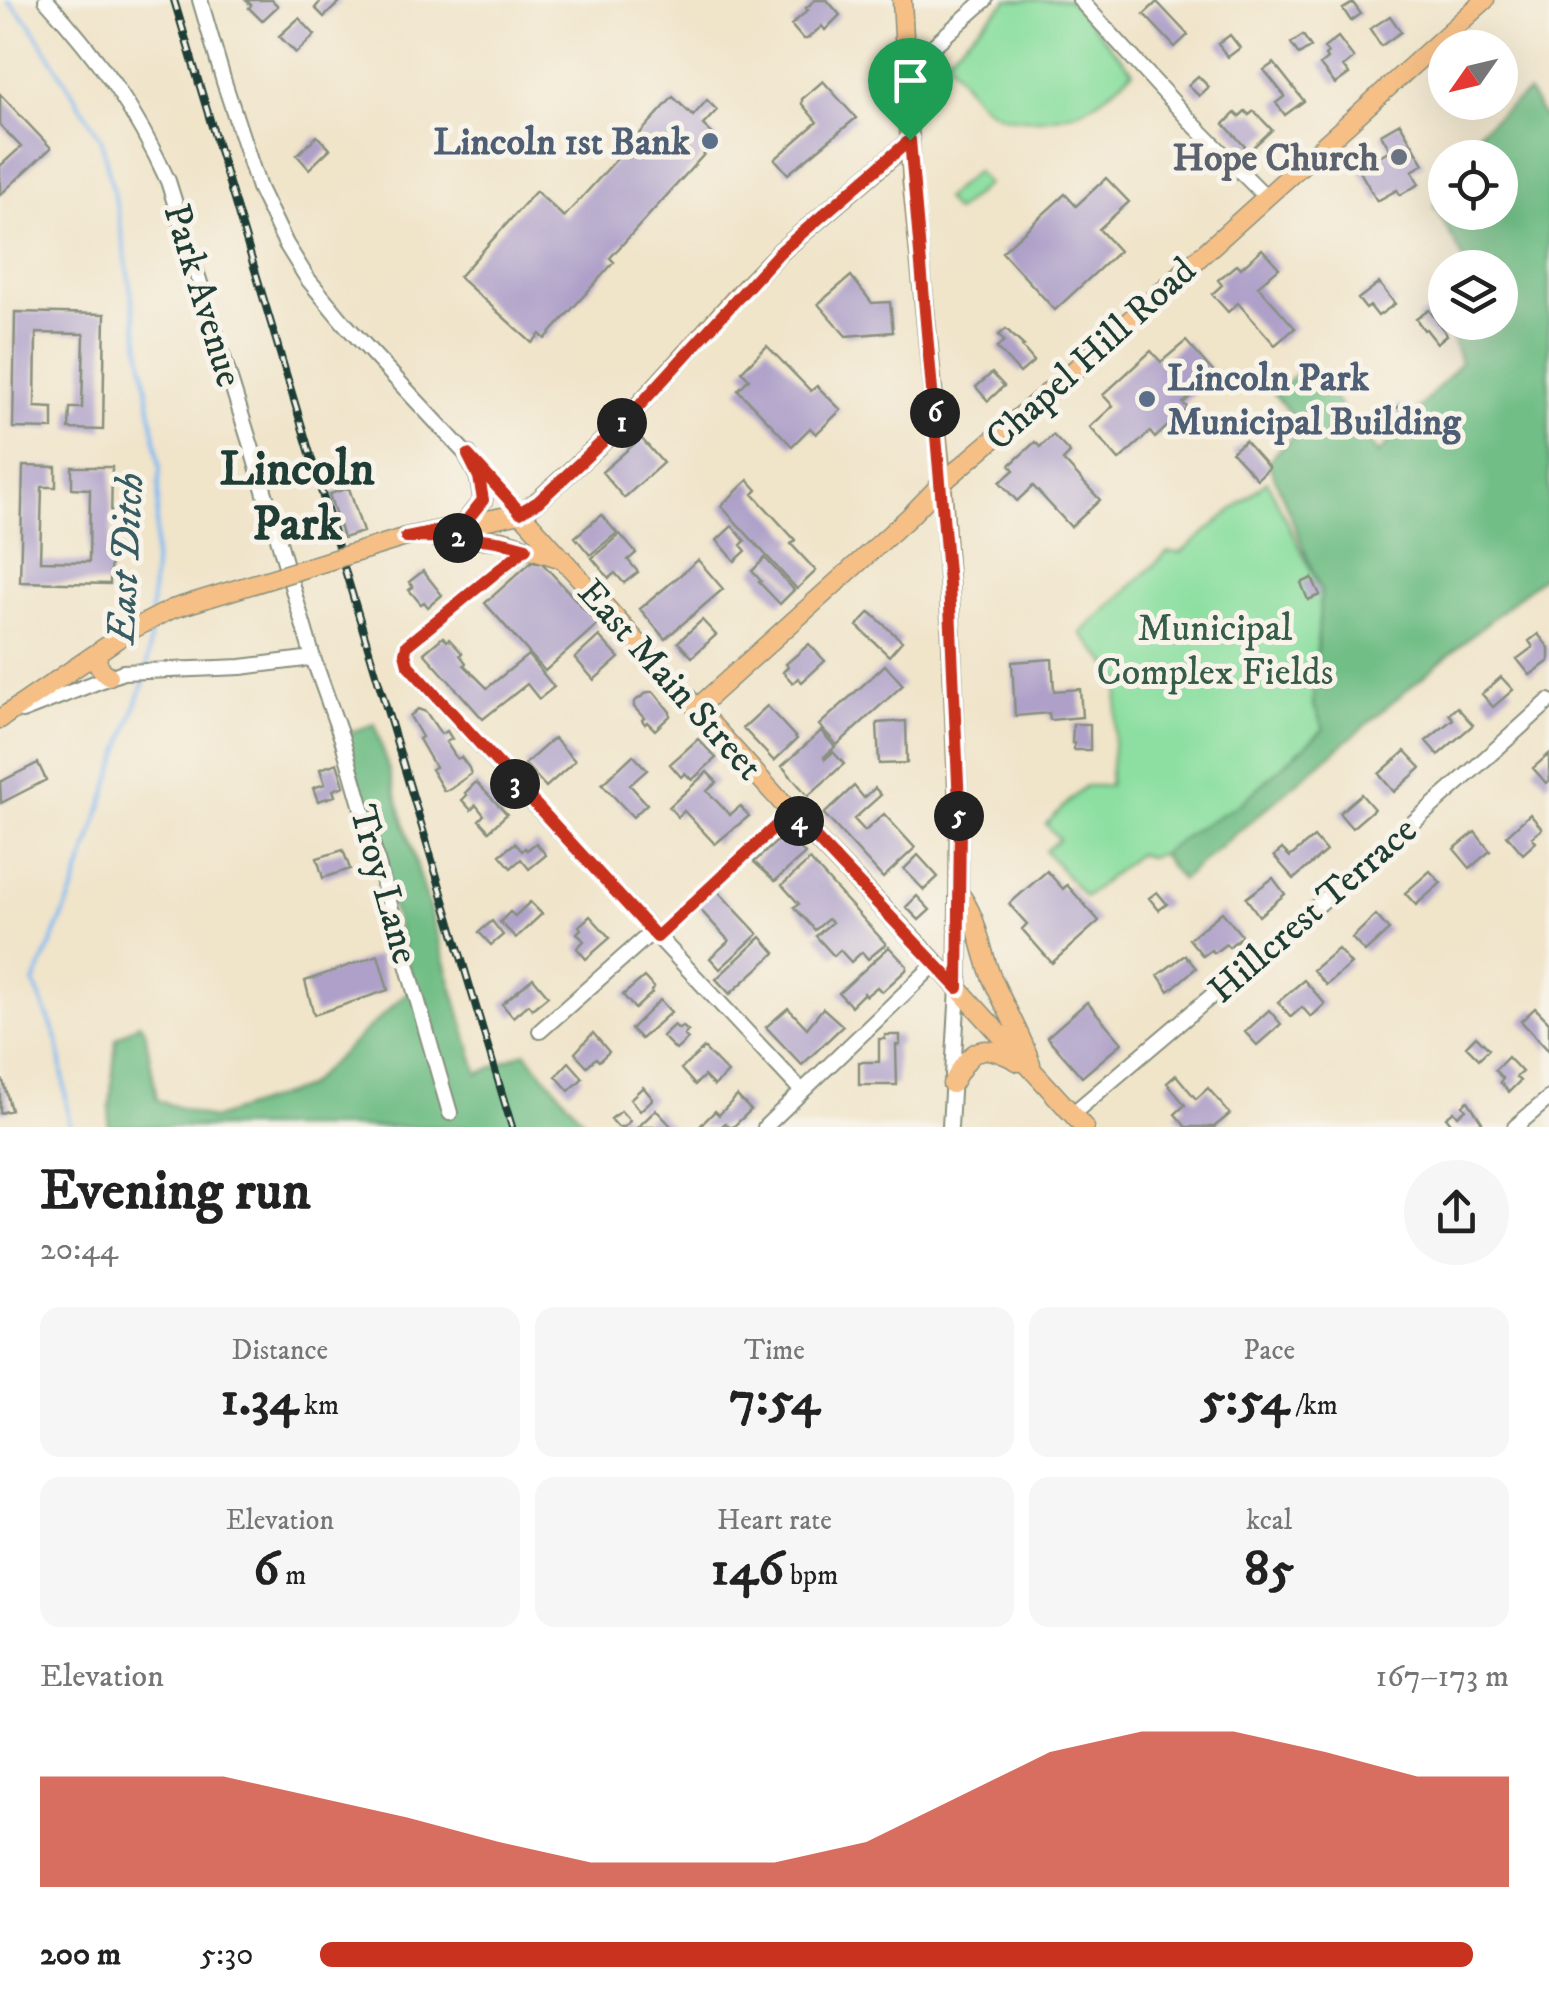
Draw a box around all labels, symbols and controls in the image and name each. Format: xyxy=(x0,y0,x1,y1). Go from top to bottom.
north arrow xyxy=(1428,30,1518,120)
map controls xyxy=(1428,30,1518,340)
pin xyxy=(868,38,953,141)
icon: arrive xyxy=(883,53,938,108)
place label: Lincoln 1st Bank xyxy=(433,119,691,167)
marker: Lincoln 1st Bank xyxy=(699,130,721,152)
place label: Hope Church xyxy=(1173,135,1379,183)
button: locate xyxy=(1428,140,1518,230)
marker: Hope Church xyxy=(1388,146,1410,168)
street label: Park Avenue xyxy=(152,198,253,393)
street label: Chapel Hill Road xyxy=(976,247,1207,462)
button: layers xyxy=(1428,250,1518,340)
place label: Lincoln Park Municipal Building xyxy=(1167,355,1462,447)
pin: 6 xyxy=(910,388,960,438)
marker: Lincoln Park Municipal Building xyxy=(1136,388,1158,410)
text: 6 xyxy=(928,395,942,430)
pin: 1 xyxy=(597,398,647,448)
text: 1 xyxy=(617,405,627,440)
district label: Lincoln Park xyxy=(219,440,376,555)
water label: East Ditch xyxy=(97,472,156,647)
pin: 2 xyxy=(433,513,483,563)
text: 2 xyxy=(451,520,465,555)
street label: East Main Street xyxy=(566,570,773,791)
park label: Municipal Complex Fields xyxy=(1097,605,1333,697)
pin: 3 xyxy=(490,759,540,809)
text: 3 xyxy=(510,766,520,801)
pin: 5 xyxy=(934,791,984,841)
pin: 4 xyxy=(774,796,824,846)
text: 5 xyxy=(952,798,966,833)
street label: Troy Lane xyxy=(338,800,429,969)
text: 4 xyxy=(791,803,807,838)
street label: Hillcrest Terrace xyxy=(1199,807,1427,1014)
text: Evening run xyxy=(40,1158,311,1227)
button: share xyxy=(1404,1160,1509,1265)
text: 20:44 xyxy=(40,1230,118,1270)
text: Distance xyxy=(232,1333,328,1368)
text: Time xyxy=(744,1333,805,1368)
text: Pace xyxy=(1243,1333,1295,1368)
text: 1.34 xyxy=(221,1368,298,1431)
text: 7:54 xyxy=(729,1368,820,1431)
text: 5:54 xyxy=(1200,1368,1289,1431)
text: km xyxy=(298,1388,339,1423)
text: /km xyxy=(1289,1388,1338,1423)
text: Elevation xyxy=(226,1503,334,1538)
text: Heart rate xyxy=(717,1503,832,1538)
text: kcal xyxy=(1246,1503,1292,1538)
text: 6 xyxy=(253,1538,279,1601)
text: 146 xyxy=(711,1538,784,1601)
text: 85 xyxy=(1244,1538,1294,1601)
text: m xyxy=(279,1558,306,1593)
text: bpm xyxy=(784,1558,838,1593)
text: Elevation xyxy=(40,1657,164,1697)
text: 167–173 m xyxy=(1376,1657,1509,1697)
text: 200 m xyxy=(40,1935,121,1975)
text: 5:30 xyxy=(200,1935,253,1975)

